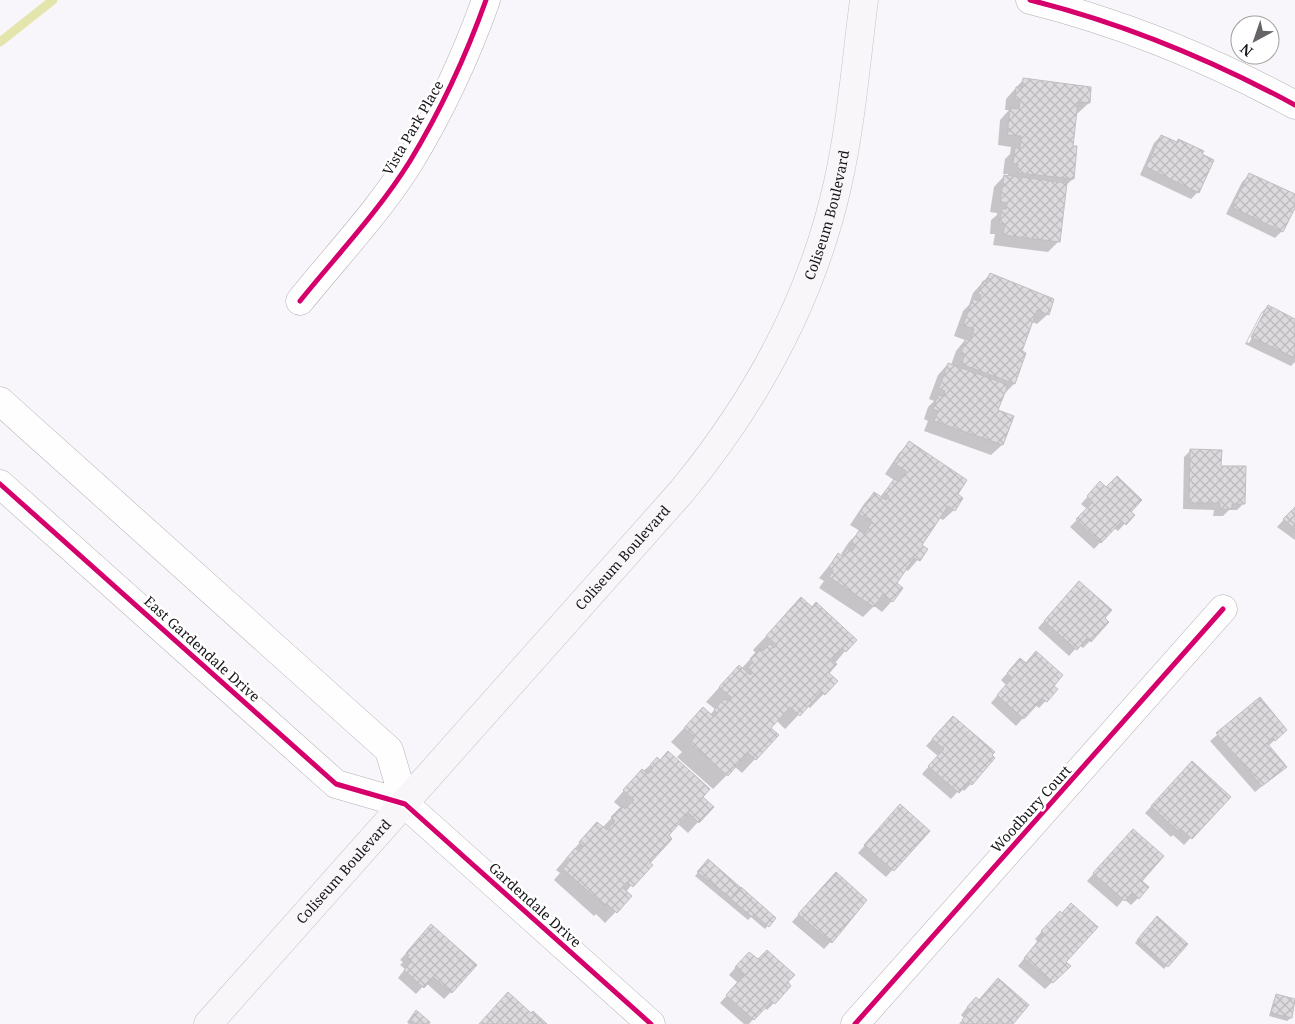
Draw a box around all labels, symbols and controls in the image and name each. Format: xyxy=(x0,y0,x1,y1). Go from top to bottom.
north arrow xyxy=(1230,15,1280,65)
text: N xyxy=(1236,40,1257,61)
street label: Vista Park Place xyxy=(378,77,447,179)
street label: Coliseum Boulevard xyxy=(799,148,853,283)
street label: Coliseum Boulevard xyxy=(571,501,674,614)
street label: East Gardendale Drive xyxy=(140,591,264,706)
street label: Woodbury Court xyxy=(986,761,1075,856)
street label: Coliseum Boulevard xyxy=(291,814,395,928)
street label: Gardendale Drive xyxy=(485,858,586,951)

